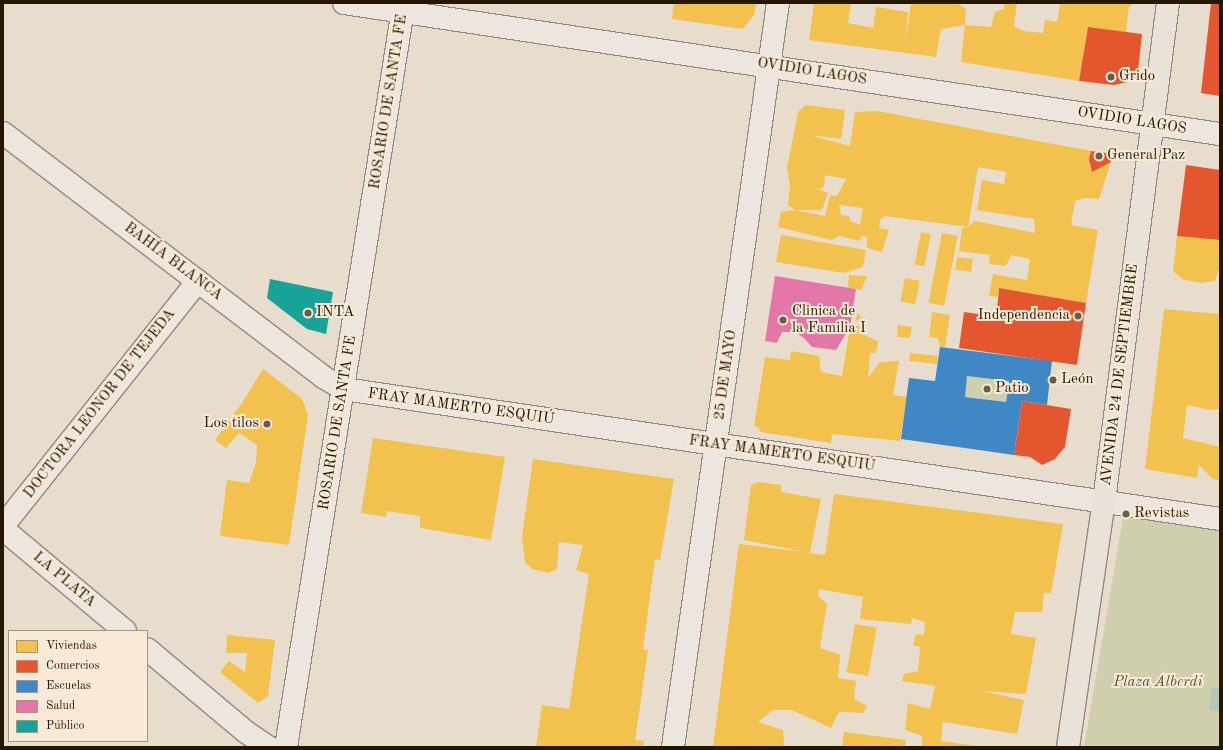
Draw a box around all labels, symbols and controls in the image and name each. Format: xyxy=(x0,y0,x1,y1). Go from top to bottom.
street label: ROSARIO DE SANTA FE xyxy=(366,13,412,191)
street label: OVIDIO LAGOS xyxy=(756,54,868,90)
place label: Grido xyxy=(1119,68,1155,86)
marker: Grido xyxy=(1106,72,1116,82)
street label: OVIDIO LAGOS xyxy=(1076,103,1188,139)
place label: General Paz xyxy=(1107,147,1185,165)
marker: General Paz xyxy=(1094,151,1104,161)
street label: BAHÍA BLANCA xyxy=(120,219,226,305)
street label: AVENIDA 24 DE SEPTIEMBRE xyxy=(1097,263,1143,487)
place label: Clinica de la Familia I xyxy=(792,302,866,337)
place label: INTA xyxy=(316,304,354,322)
street label: DOCTORA LEONOR DE TEJEDA xyxy=(20,306,180,502)
place label: Independencia xyxy=(978,307,1070,325)
marker: INTA xyxy=(303,308,313,318)
marker: Independencia xyxy=(1073,311,1083,321)
marker: Clinica de la Familia I xyxy=(777,314,789,326)
street label: 25 DE MAYO xyxy=(711,329,741,421)
street label: ROSARIO DE SANTA FE xyxy=(315,334,361,512)
place label: León xyxy=(1061,371,1093,389)
marker: León xyxy=(1048,375,1058,385)
place label: Patio xyxy=(995,380,1029,398)
marker: Patio xyxy=(982,384,992,394)
street label: FRAY MAMERTO ESQUIÚ xyxy=(367,385,555,429)
place label: Los tilos xyxy=(204,415,259,433)
marker: Los tilos xyxy=(262,419,272,429)
street label: FRAY MAMERTO ESQUIÚ xyxy=(688,432,876,476)
place label: Revistas xyxy=(1134,505,1189,523)
marker: Revistas xyxy=(1121,509,1131,519)
street label: LA PLATA xyxy=(29,548,99,612)
legend xyxy=(8,630,148,742)
text: Viviendas xyxy=(46,640,97,652)
text: Comercios xyxy=(46,660,100,672)
park label: Plaza Alberdi xyxy=(1113,674,1203,692)
text: Escuelas xyxy=(46,680,91,692)
text: Salud xyxy=(46,700,75,712)
text: Público xyxy=(46,720,84,732)

